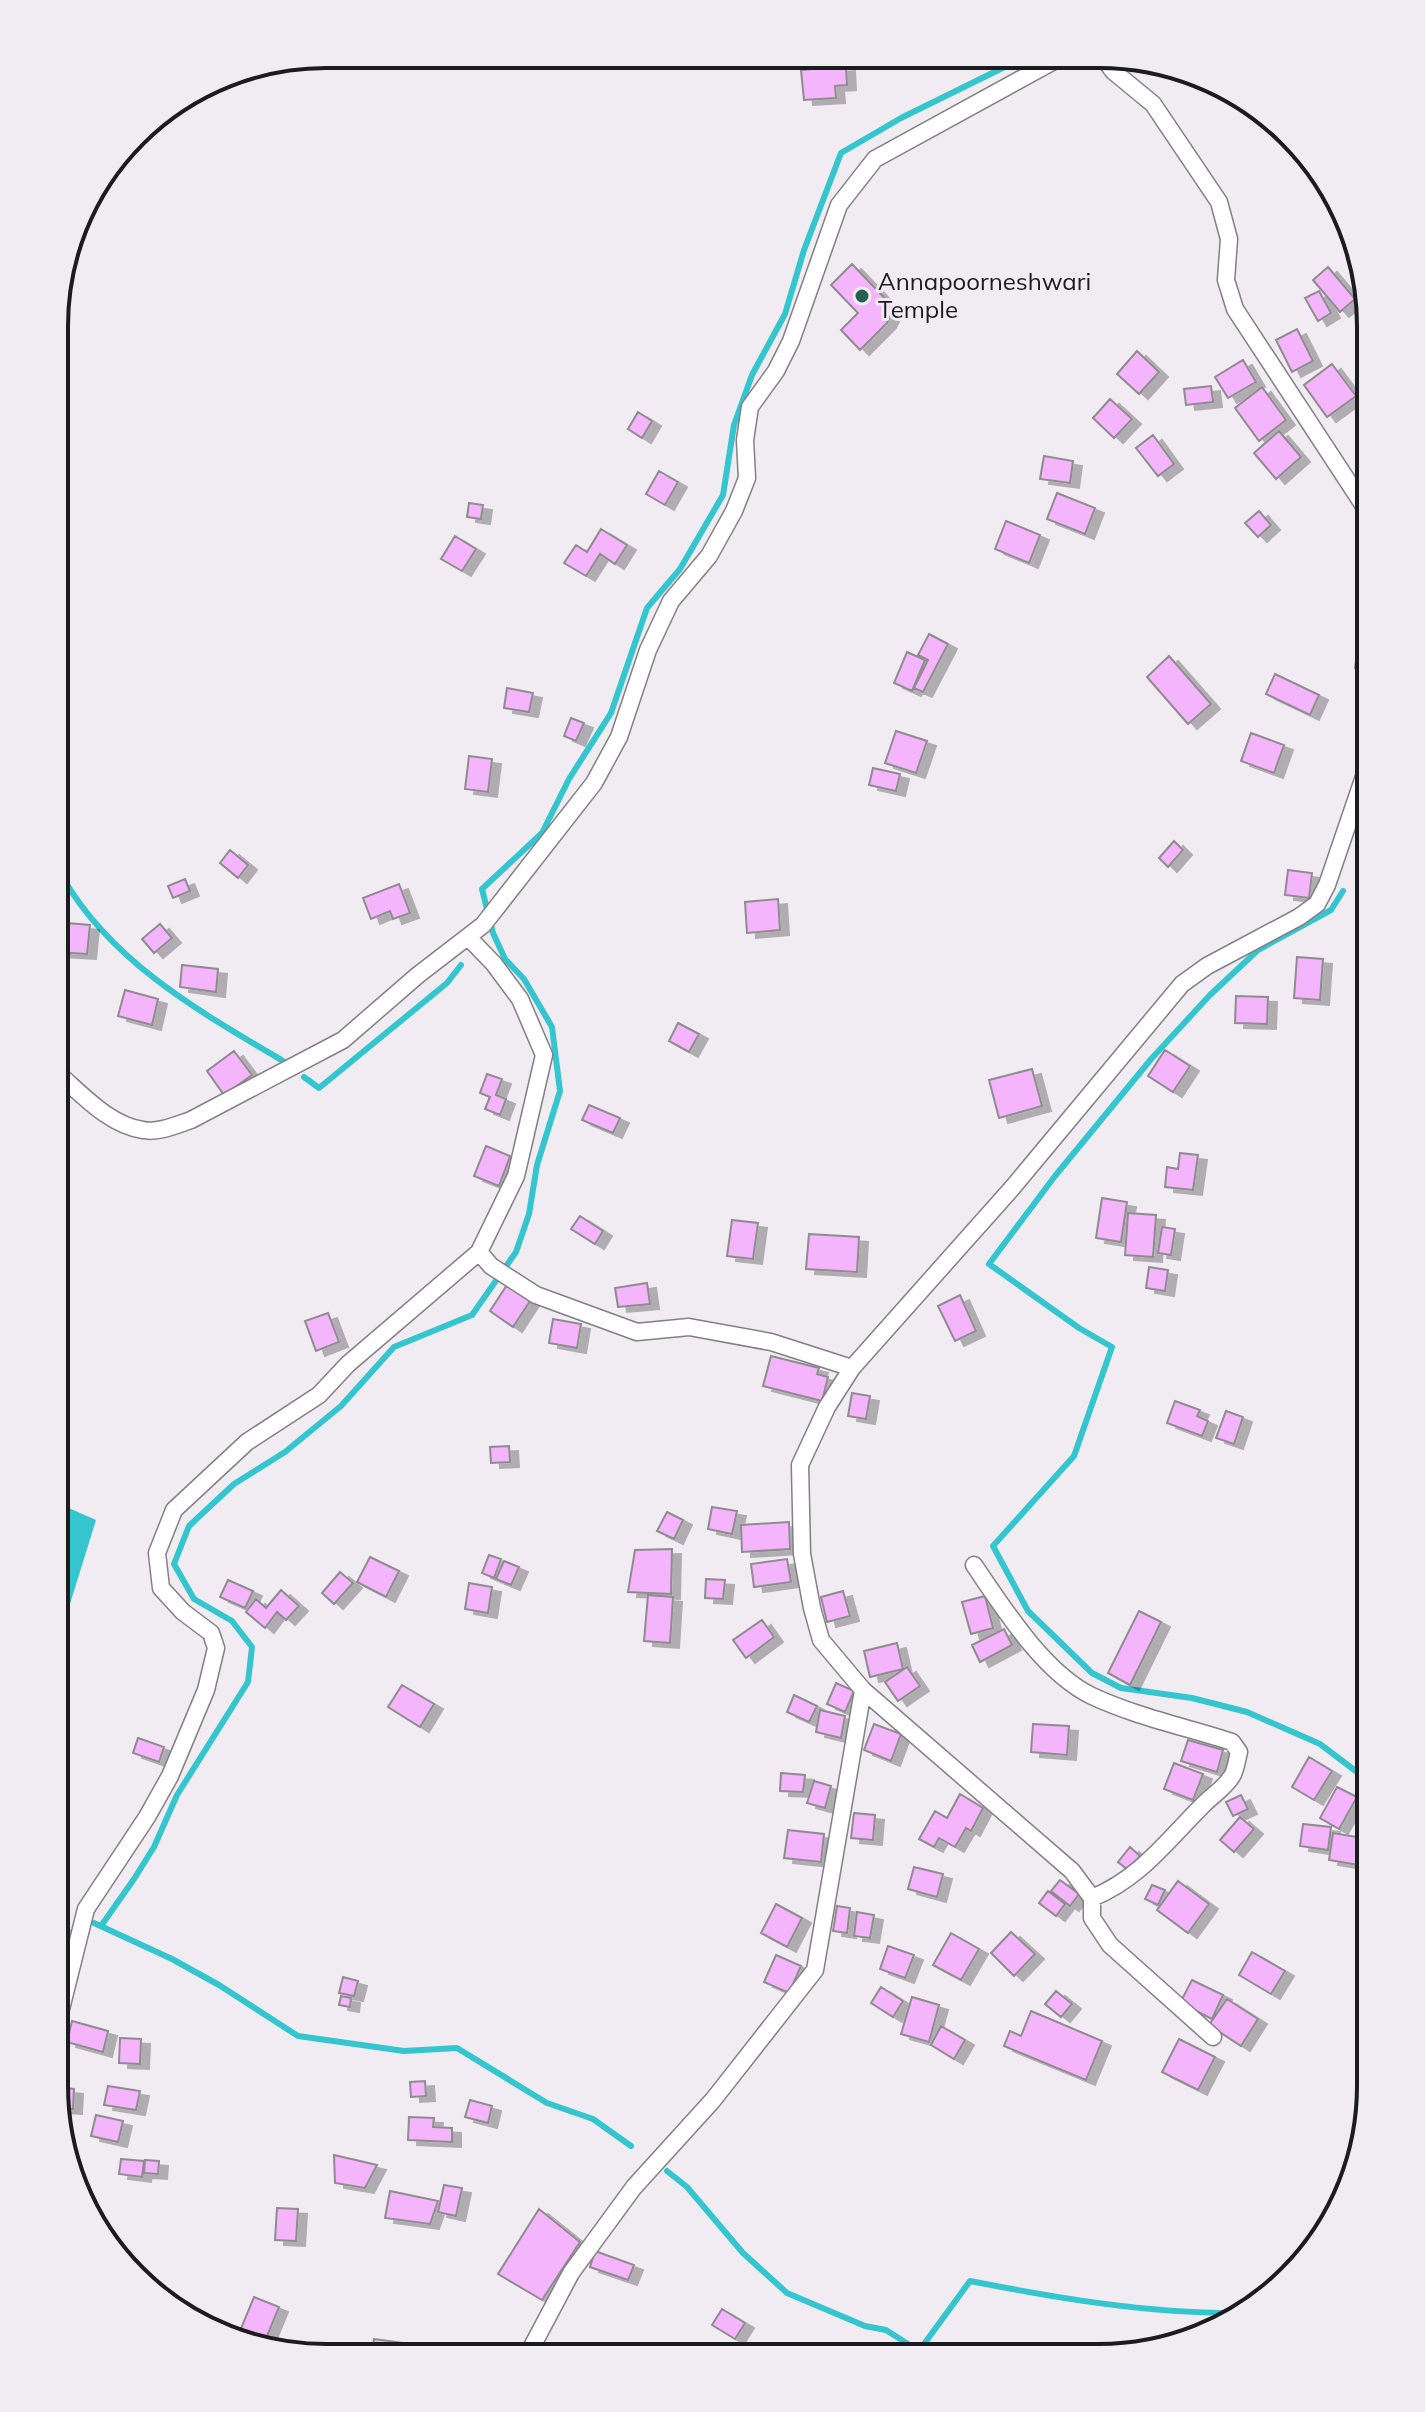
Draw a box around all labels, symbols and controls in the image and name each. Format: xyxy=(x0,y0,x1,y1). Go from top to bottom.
place label: Annapoorneshwari Temple xyxy=(878,266,1091,324)
marker: Annapoorneshwari Temple xyxy=(853,287,871,305)

